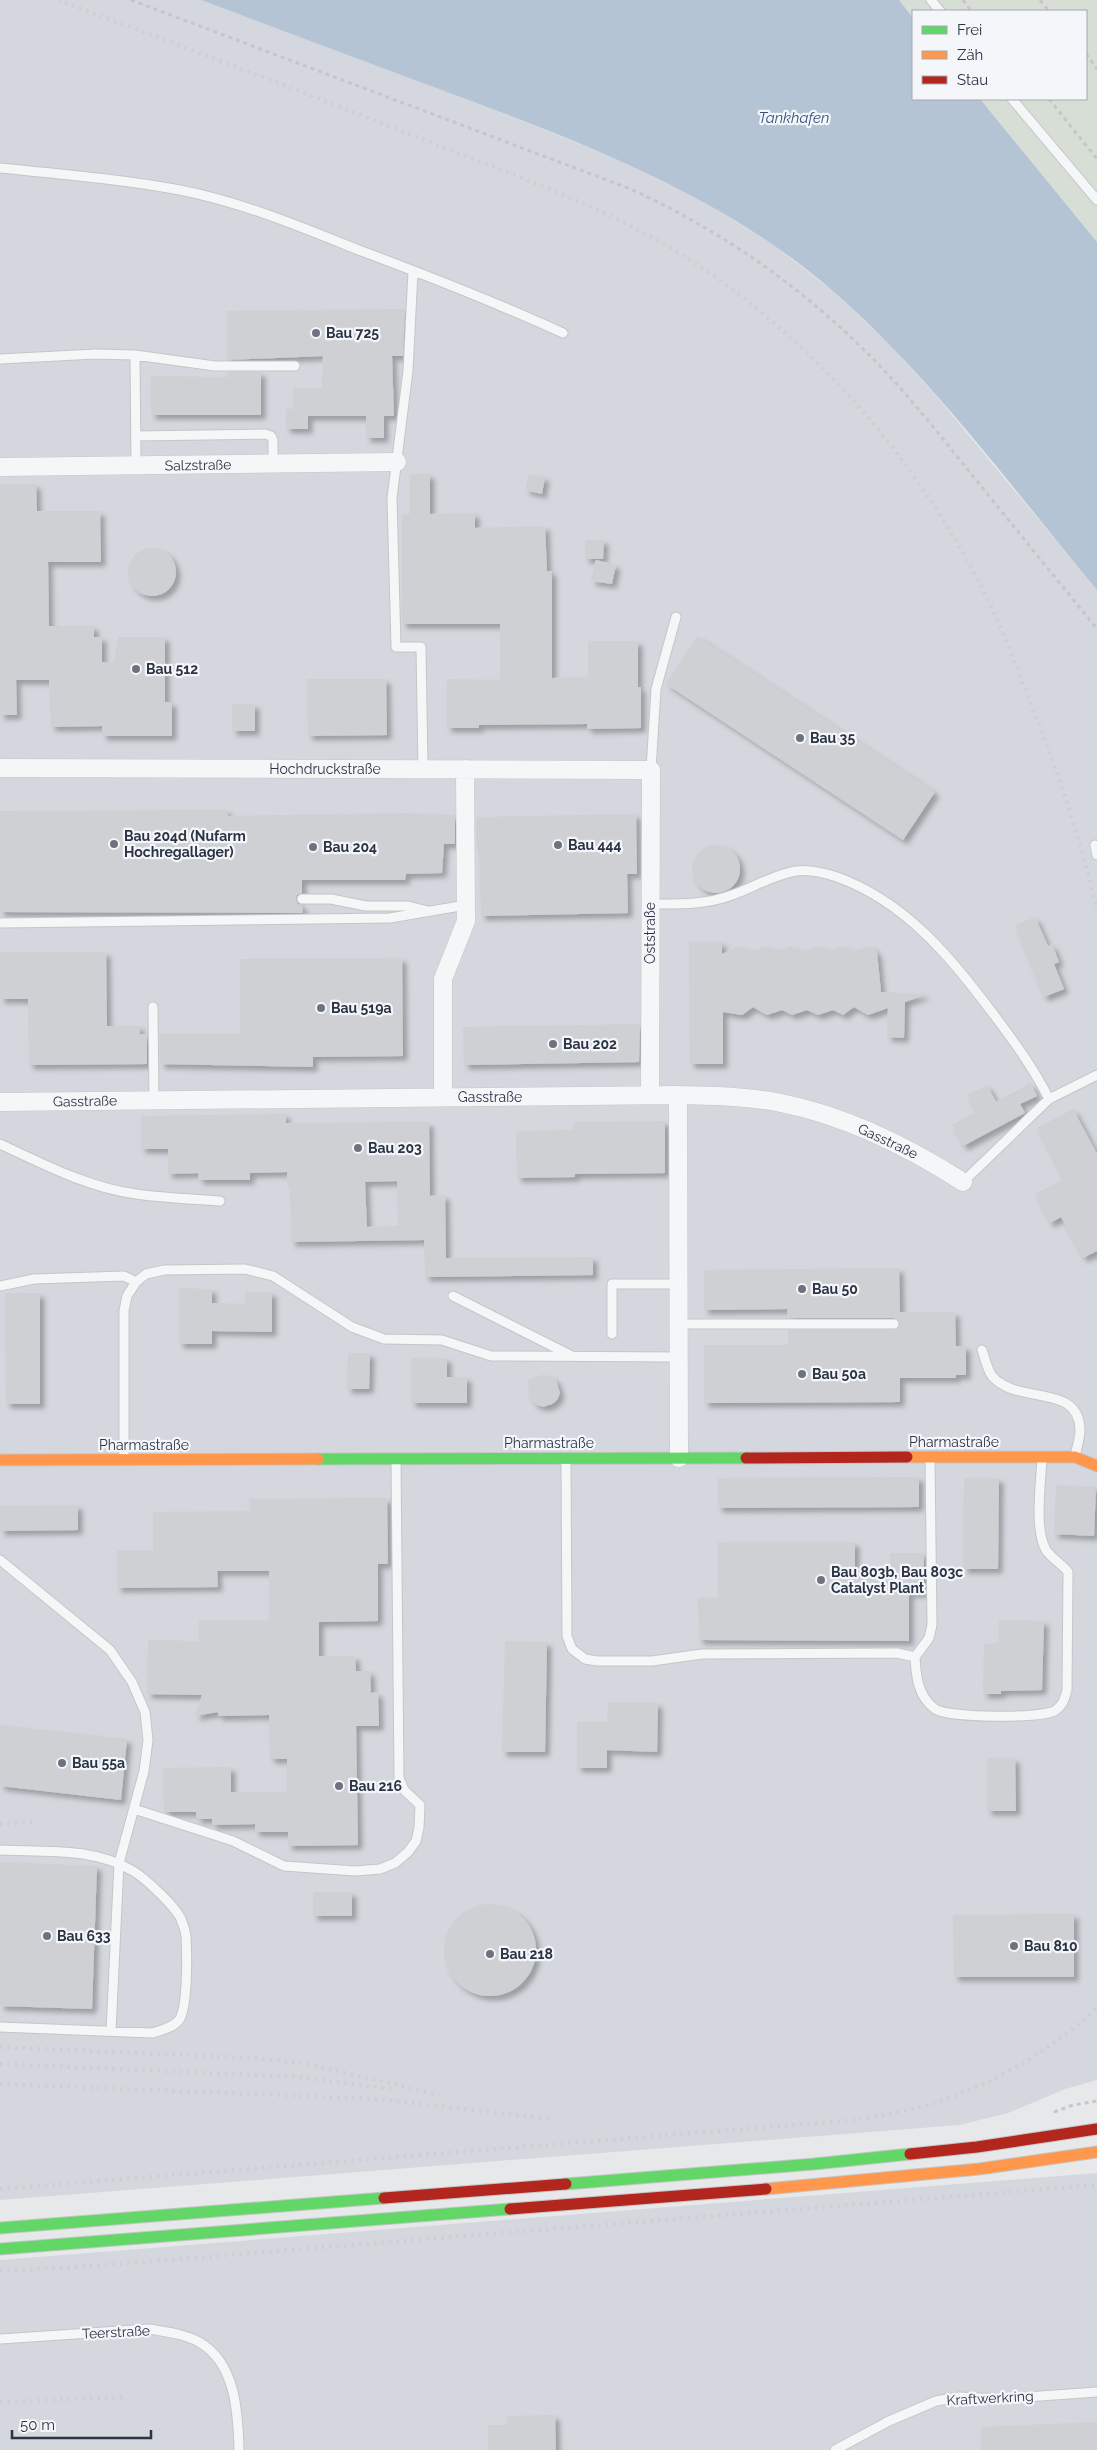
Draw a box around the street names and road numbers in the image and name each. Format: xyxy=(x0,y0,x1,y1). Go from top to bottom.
street label: Salzstraße xyxy=(164,456,232,474)
street label: Hochdruckstraße xyxy=(269,761,381,777)
street label: Oststraße xyxy=(642,902,658,964)
street label: Gasstraße xyxy=(458,1089,522,1105)
street label: Gasstraße xyxy=(53,1092,117,1110)
street label: Gasstraße xyxy=(855,1120,921,1162)
street label: Pharmastraße xyxy=(909,1434,999,1450)
street label: Pharmastraße xyxy=(504,1435,594,1451)
street label: Pharmastraße xyxy=(99,1437,189,1453)
street label: Teerstraße xyxy=(82,2322,150,2342)
street label: Kraftwerkring xyxy=(946,2388,1034,2408)

